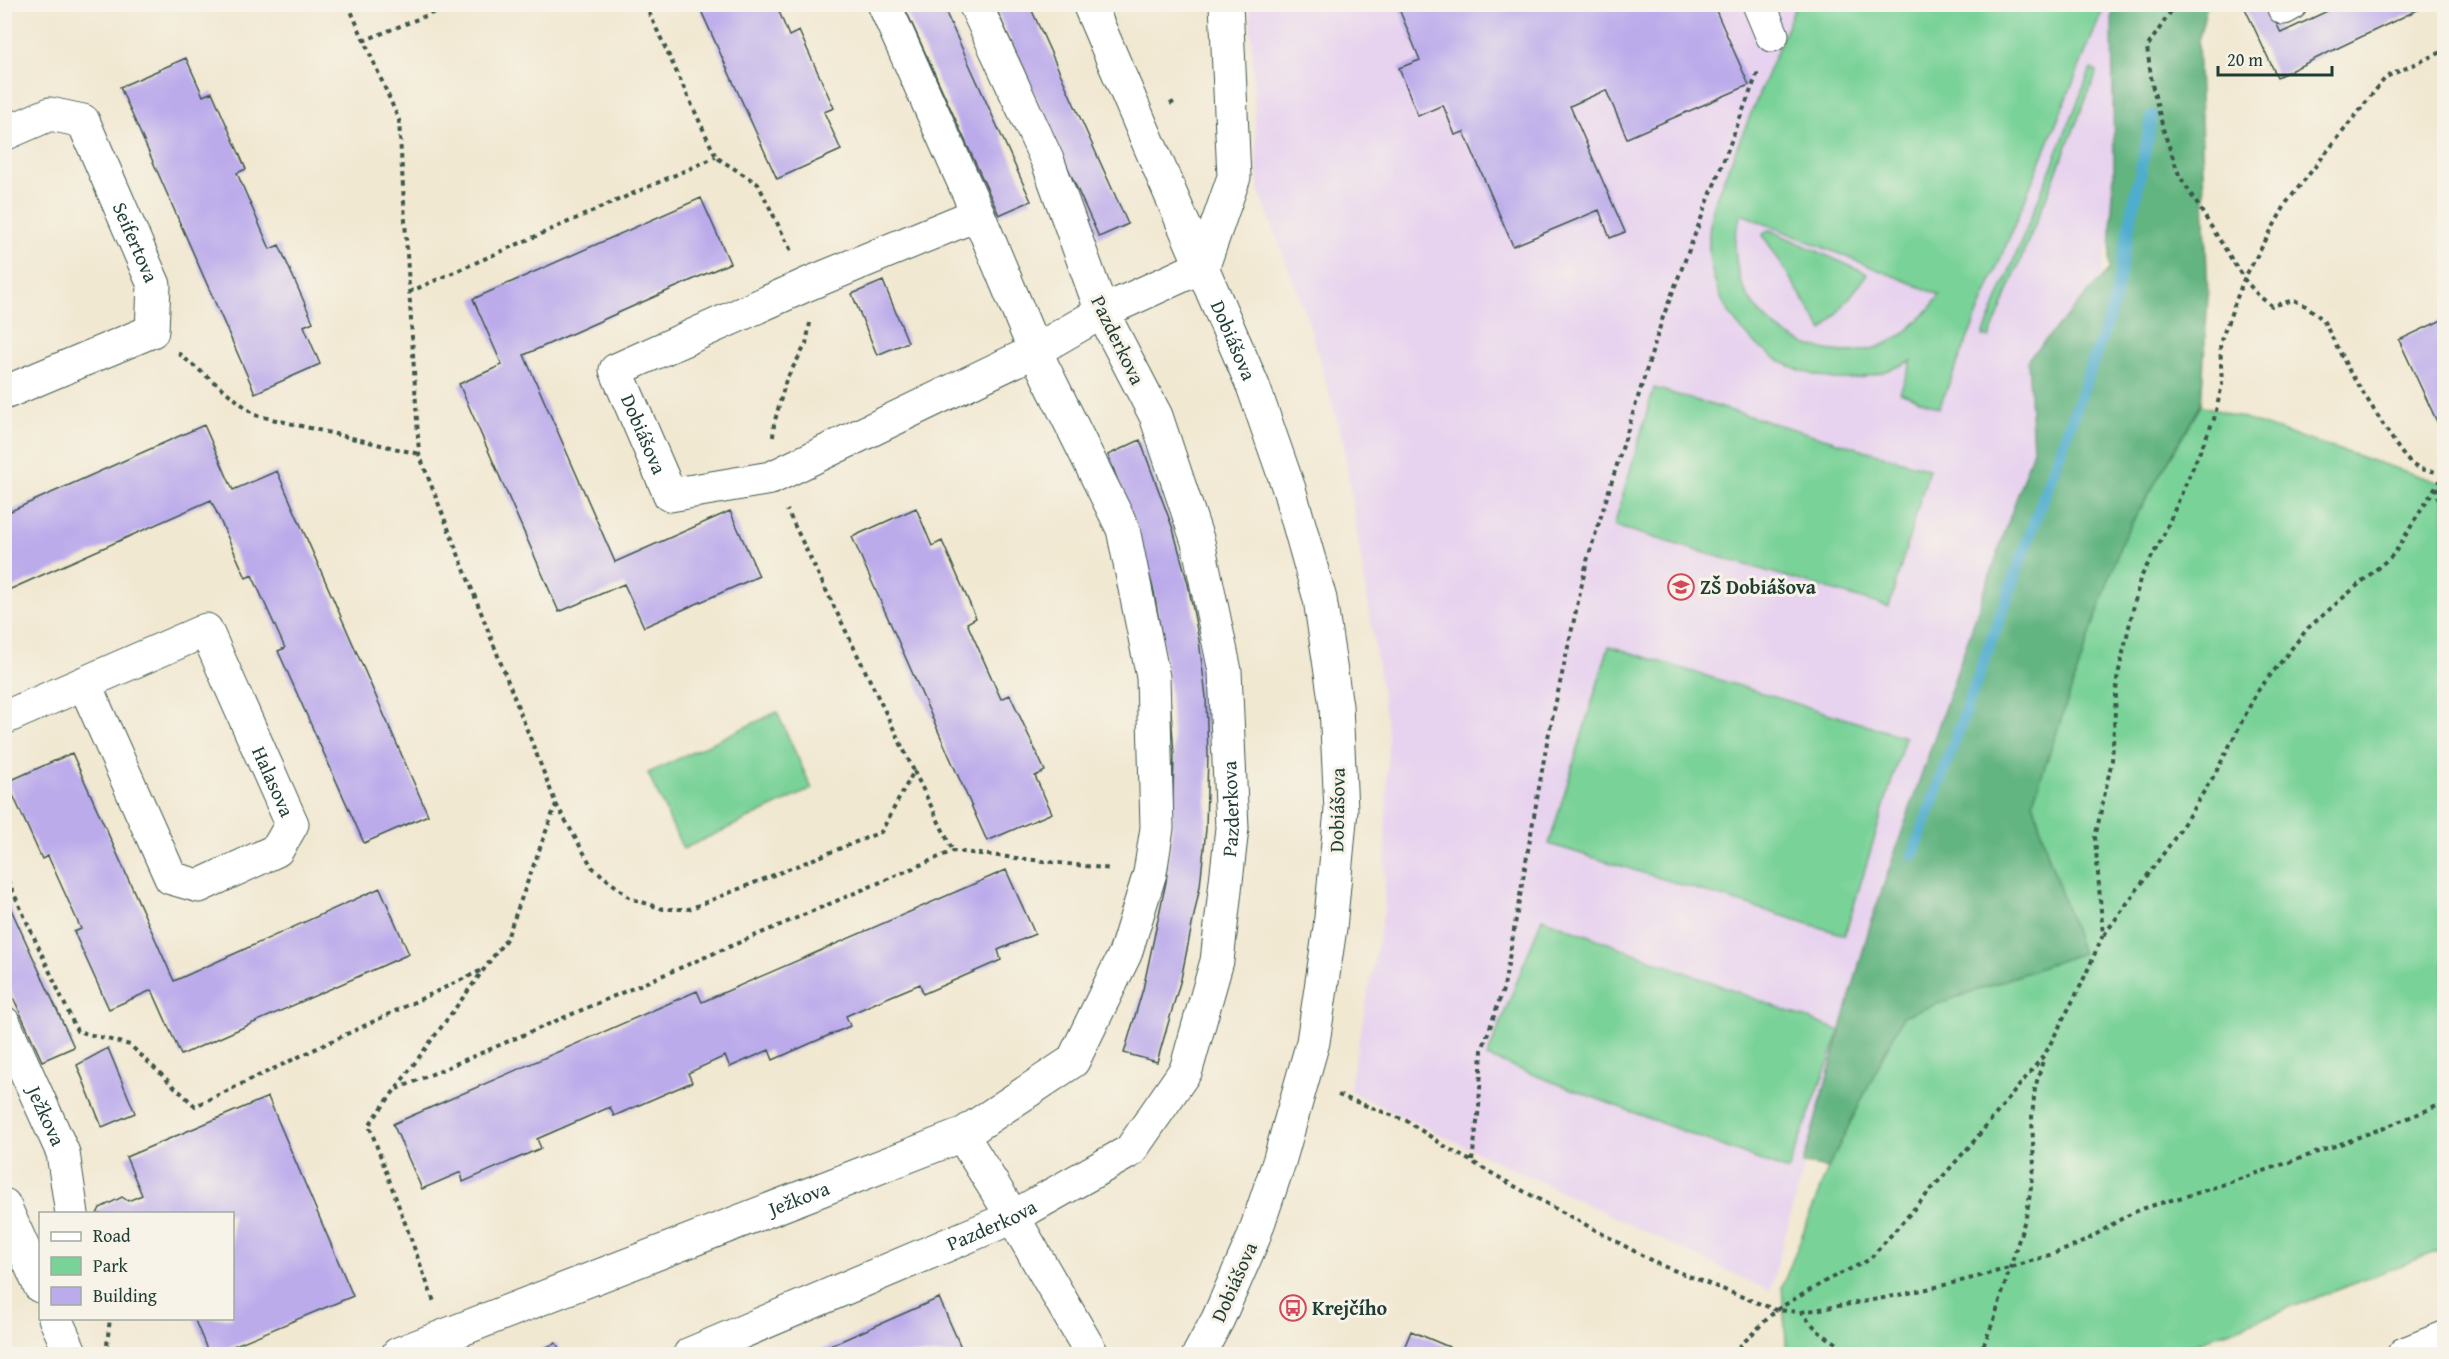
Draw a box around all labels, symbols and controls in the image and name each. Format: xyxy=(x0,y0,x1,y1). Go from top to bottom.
scale bar xyxy=(2218,39,2332,77)
text: 20 m xyxy=(2227,46,2263,73)
street label: Seifertova xyxy=(106,197,166,287)
street label: Pazderkova xyxy=(1084,290,1153,390)
street label: Dobiášova xyxy=(1204,296,1264,385)
street label: Dobiášova xyxy=(614,389,674,479)
school or university icon: ZŠ Dobiášova xyxy=(1666,572,1696,602)
place label: ZŠ Dobiášova xyxy=(1700,572,1817,601)
street label: Halasova xyxy=(245,741,302,822)
street label: Pazderkova xyxy=(1214,760,1246,858)
street label: Dobiášova xyxy=(1321,767,1352,853)
street label: Ježkova xyxy=(19,1078,73,1151)
street label: Ježkova xyxy=(761,1173,834,1224)
street label: Pazderkova xyxy=(942,1191,1042,1258)
legend xyxy=(39,1212,234,1320)
text: Road xyxy=(93,1222,131,1249)
street label: Dobiášova xyxy=(1203,1237,1264,1326)
text: Park xyxy=(93,1252,129,1279)
text: Building xyxy=(93,1282,157,1309)
bus stop icon: Krejčího xyxy=(1278,1293,1308,1323)
place label: Krejčího xyxy=(1312,1293,1388,1322)

